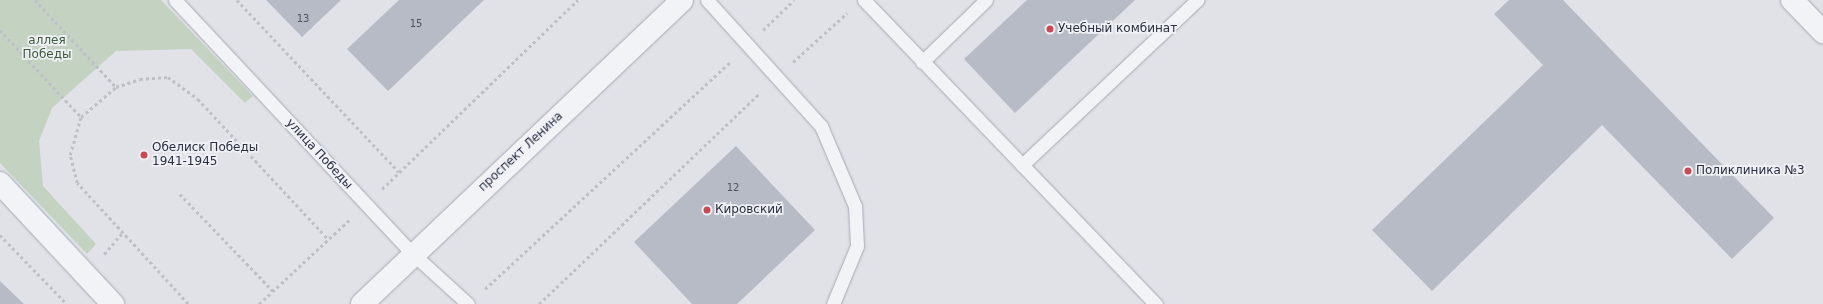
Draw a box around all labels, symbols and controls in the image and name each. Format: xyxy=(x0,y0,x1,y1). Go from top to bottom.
house number: 13 xyxy=(297,13,309,25)
house number: 15 xyxy=(410,18,422,30)
place label: Учебный комбинат xyxy=(1058,22,1177,36)
marker: Учебный комбинат xyxy=(1045,24,1055,34)
park label: аллея Победы xyxy=(23,34,71,62)
street label: проспект Ленина xyxy=(476,109,566,195)
street label: улица Победы xyxy=(283,116,355,192)
place label: Обелиск Победы 1941-1945 xyxy=(152,141,258,169)
marker: Обелиск Победы 1941-1945 xyxy=(139,150,149,160)
place label: Поликлиника №3 xyxy=(1696,164,1805,178)
marker: Поликлиника №3 xyxy=(1683,166,1693,176)
house number: 12 xyxy=(727,182,739,194)
place label: Кировский xyxy=(715,203,783,217)
marker: Кировский xyxy=(702,205,712,215)

